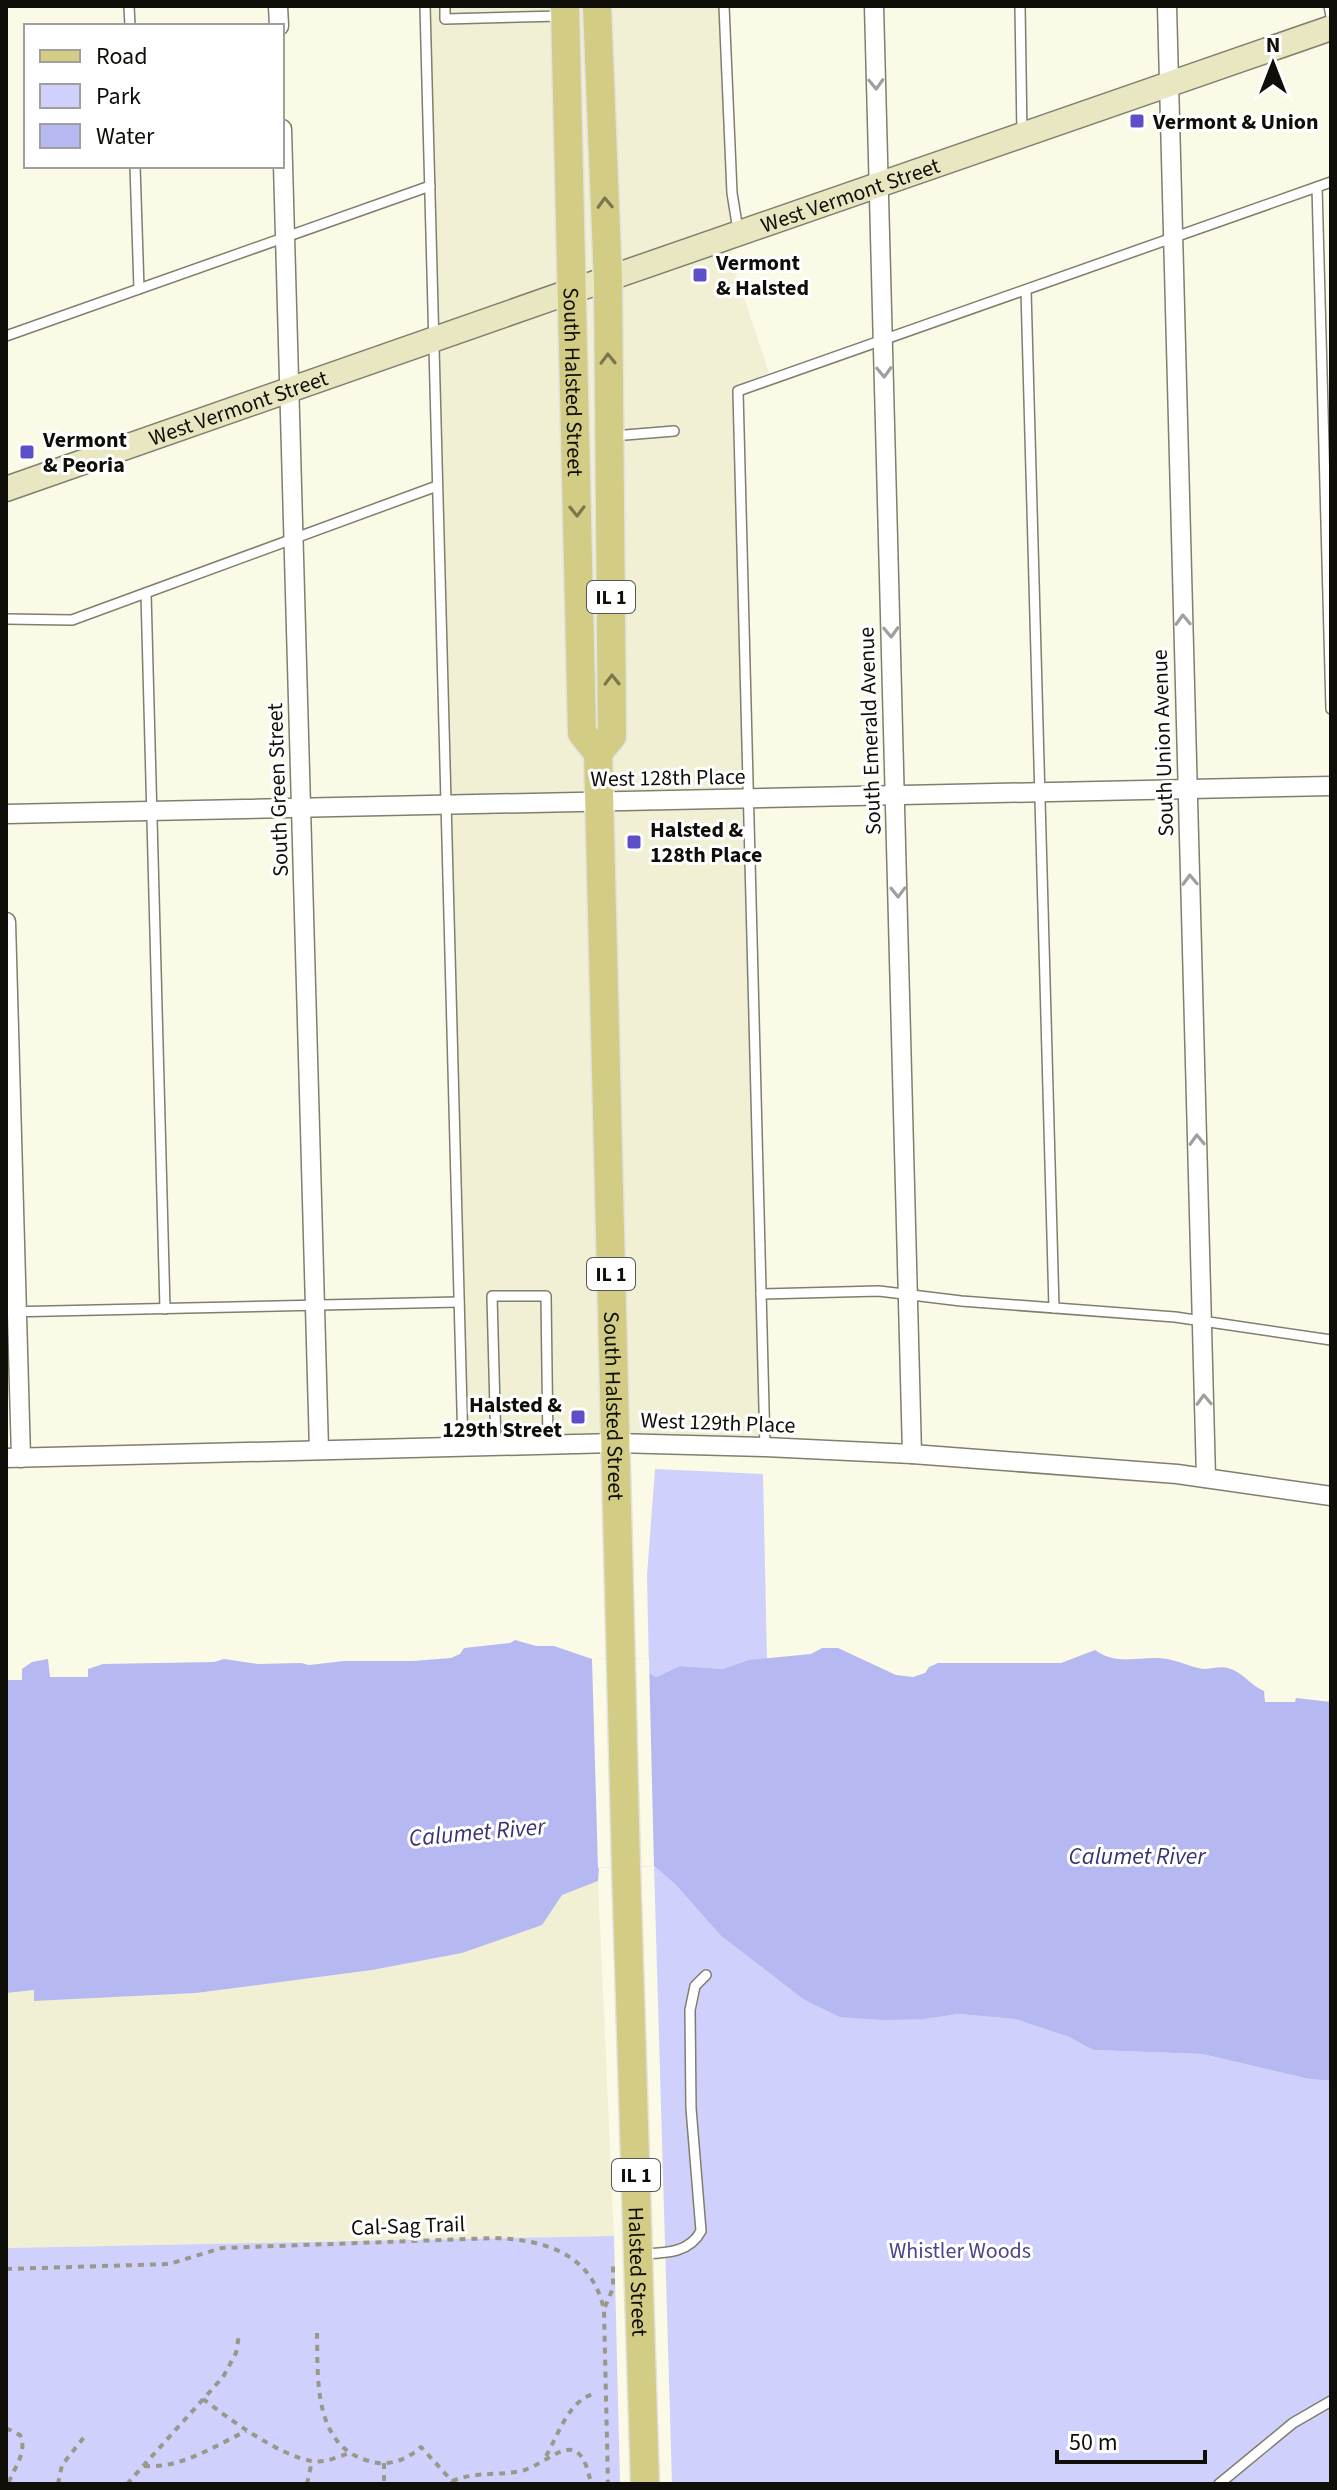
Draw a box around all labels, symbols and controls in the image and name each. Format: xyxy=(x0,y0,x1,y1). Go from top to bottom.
legend xyxy=(24,24,284,168)
north arrow xyxy=(1233,24,1313,104)
text: N xyxy=(1266,29,1280,61)
text: Road xyxy=(96,39,148,74)
one-way arrow xyxy=(868,78,885,91)
text: Park xyxy=(96,79,141,114)
place label: Vermont & Union xyxy=(1152,106,1319,138)
marker: Vermont & Union xyxy=(1128,112,1146,130)
text: Water xyxy=(96,119,155,154)
street label: West Vermont Street xyxy=(757,150,945,242)
one-way arrow xyxy=(596,196,613,209)
place label: Vermont & Halsted xyxy=(715,247,809,304)
marker: Vermont & Halsted xyxy=(691,266,709,284)
street label: South Halsted Street xyxy=(555,287,591,477)
one-way arrow xyxy=(600,352,617,365)
street label: West Vermont Street xyxy=(145,362,333,454)
one-way arrow xyxy=(875,366,892,379)
place label: Vermont & Peoria xyxy=(42,424,128,481)
marker: Vermont & Peoria xyxy=(18,443,36,461)
one-way arrow xyxy=(569,505,586,518)
road number: IL 1 xyxy=(587,581,635,613)
one-way arrow xyxy=(1174,613,1191,626)
street label: South Emerald Avenue xyxy=(850,626,890,836)
one-way arrow xyxy=(882,626,899,639)
street label: South Union Avenue xyxy=(1144,649,1182,837)
one-way arrow xyxy=(603,673,620,686)
street label: South Green Street xyxy=(259,702,297,877)
street label: West 128th Place xyxy=(590,761,746,795)
place label: Halsted & 128th Place xyxy=(650,814,762,871)
marker: Halsted & 128th Place xyxy=(625,833,643,851)
one-way arrow xyxy=(1181,873,1198,886)
one-way arrow xyxy=(889,886,906,899)
one-way arrow xyxy=(1188,1133,1205,1146)
road number: IL 1 xyxy=(587,1258,635,1290)
street label: South Halsted Street xyxy=(595,1311,632,1502)
place label: Halsted & 129th Street xyxy=(442,1389,563,1446)
one-way arrow xyxy=(1195,1393,1213,1406)
street label: West 129th Place xyxy=(640,1404,796,1442)
marker: Halsted & 129th Street xyxy=(569,1408,587,1426)
water label: Calumet River xyxy=(407,1809,548,1856)
water label: Calumet River xyxy=(1069,1839,1207,1874)
road number: IL 1 xyxy=(612,2159,660,2191)
street label: Halsted Street xyxy=(619,2206,655,2338)
street label: Cal-Sag Trail xyxy=(350,2208,466,2244)
park label: Whistler Woods xyxy=(889,2235,1031,2267)
scale bar xyxy=(1057,2414,1205,2464)
text: 50 m xyxy=(1069,2425,1118,2460)

